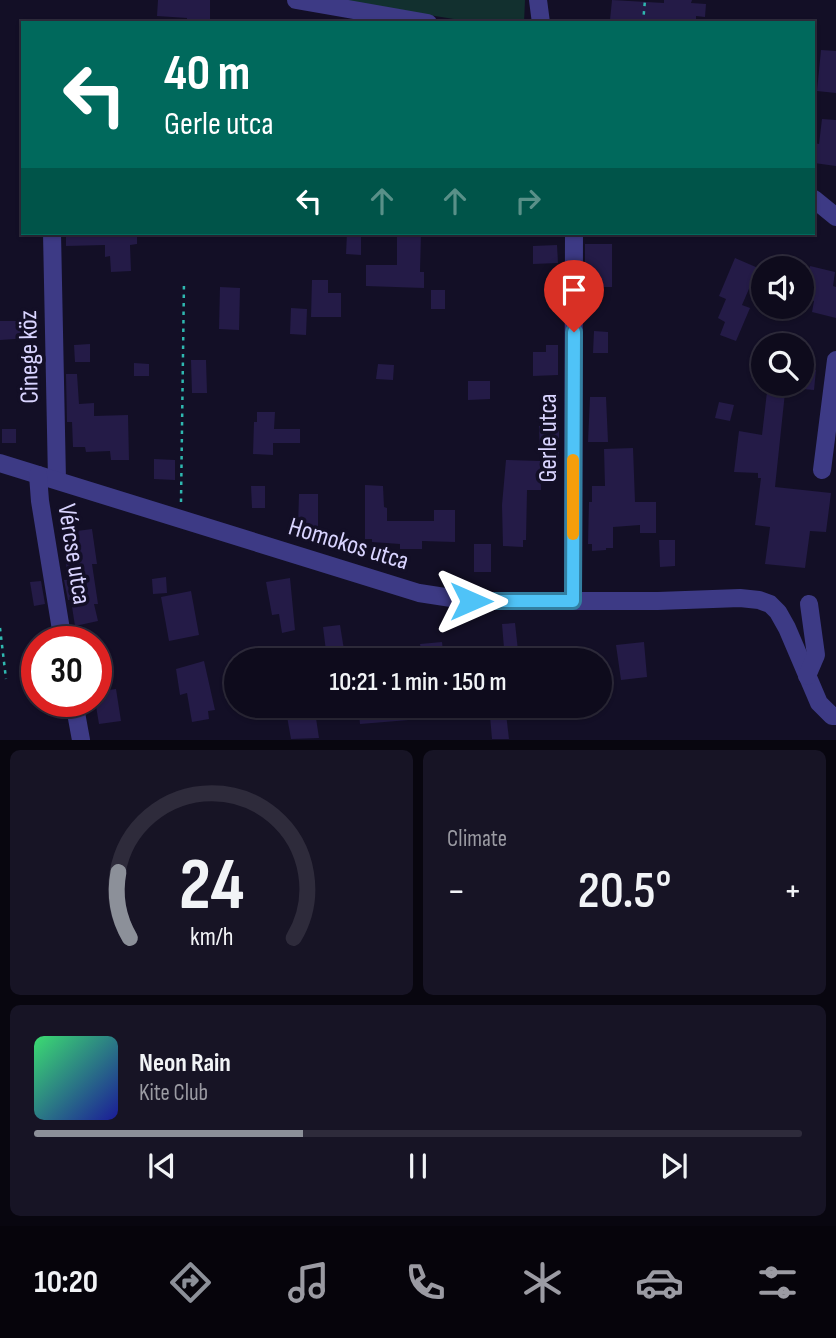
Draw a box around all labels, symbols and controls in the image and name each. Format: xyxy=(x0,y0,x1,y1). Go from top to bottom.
text: 40 m xyxy=(164,45,250,104)
icon: left xyxy=(49,49,140,140)
text: Gerle utca xyxy=(164,105,274,144)
icon: left xyxy=(290,182,328,220)
icon: ahead xyxy=(363,182,401,220)
icon: ahead xyxy=(436,182,474,220)
icon: right xyxy=(509,182,547,220)
map controls xyxy=(751,256,814,396)
button: sound xyxy=(751,256,814,319)
pin xyxy=(544,260,604,332)
icon: arrive xyxy=(555,271,593,309)
street label: Cinege köz xyxy=(13,310,46,404)
button: search xyxy=(751,333,814,396)
street label: Gerle utca xyxy=(533,393,564,483)
street label: Vércse utca xyxy=(50,502,97,607)
street label: Homokos utca xyxy=(285,511,412,577)
position arrow xyxy=(434,564,508,638)
speed limit sign: 30 xyxy=(21,626,112,717)
text: 10:21 · 1 min · 150 m xyxy=(330,667,506,698)
text: Climate xyxy=(447,825,507,853)
text: 24 xyxy=(179,843,244,931)
text: 20.5° xyxy=(578,860,671,923)
text: − xyxy=(447,869,466,914)
text: + xyxy=(783,869,802,914)
text: km/h xyxy=(190,922,233,953)
text: Neon Rain xyxy=(139,1048,231,1079)
text: Kite Club xyxy=(139,1079,208,1107)
icon: previous xyxy=(143,1147,181,1185)
icon: pause xyxy=(399,1147,437,1185)
icon: next xyxy=(655,1147,693,1185)
icon: directions xyxy=(166,1258,215,1307)
icon: music xyxy=(284,1258,333,1307)
icon: phone xyxy=(401,1258,450,1307)
icon: climate xyxy=(518,1258,567,1307)
icon: car xyxy=(635,1258,684,1307)
icon: filters xyxy=(753,1258,802,1307)
text: 10:20 xyxy=(34,1263,98,1302)

